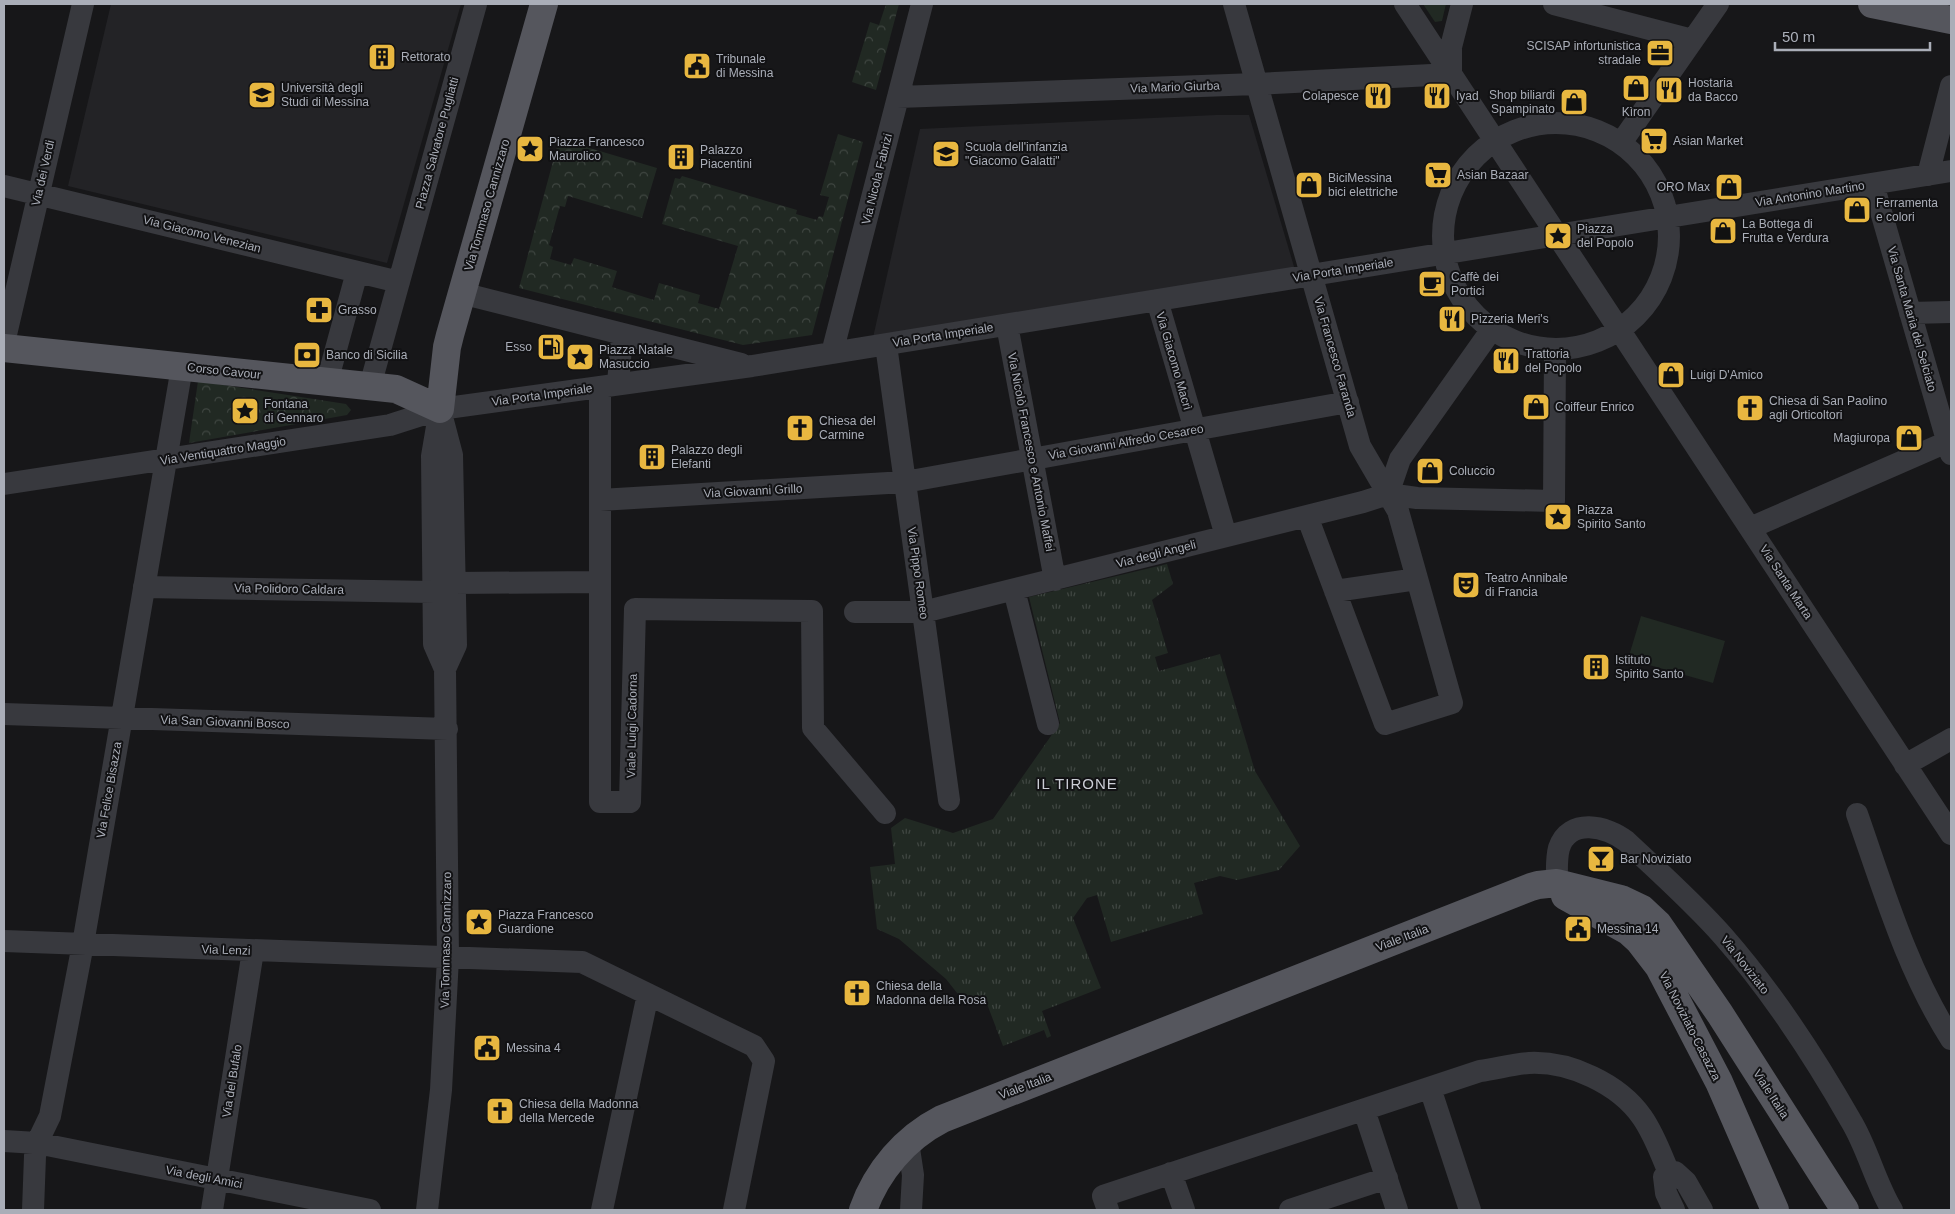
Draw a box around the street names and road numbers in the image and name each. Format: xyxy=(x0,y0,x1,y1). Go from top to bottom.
street label: Piazza Salvatore Pugliatti xyxy=(413,75,461,211)
street label: Via Mario Giurba xyxy=(1130,78,1220,96)
street label: Via Nicola Fabrizi xyxy=(859,132,895,226)
street label: Via Tommaso Cannizzaro xyxy=(461,137,513,272)
street label: Via dei Verdi xyxy=(29,139,57,207)
street label: Via Antonino Martino xyxy=(1754,178,1866,210)
street label: Via Giacomo Venezian xyxy=(142,213,262,255)
street label: Via Santa Maria del Selciato xyxy=(1885,245,1940,394)
street label: Via Porta Imperiale xyxy=(1292,255,1395,285)
street label: Via Francesco Faranda xyxy=(1311,295,1359,419)
street label: Via Giacomo Macrì xyxy=(1153,310,1195,412)
street label: Via Porta Imperiale xyxy=(892,320,995,350)
street label: Via Nicolò Francesco e Antonio Maffei xyxy=(1005,351,1057,553)
street label: Corso Cavour xyxy=(186,360,262,382)
street label: Via Porta Imperiale xyxy=(491,381,594,409)
street label: Via Giovanni Alfredo Cesareo xyxy=(1047,421,1205,463)
street label: Via Ventiquattro Maggio xyxy=(159,434,287,468)
street label: Via Giovanni Grillo xyxy=(703,481,803,501)
street label: Via Pippo Romeo xyxy=(905,526,931,620)
street label: Via degli Angeli xyxy=(1115,537,1197,571)
street label: Via Santa Marta xyxy=(1757,542,1815,622)
street label: Via Polidoro Caldara xyxy=(234,581,344,597)
street label: Viale Luigi Cadorna xyxy=(624,673,640,778)
street label: Via San Giovanni Bosco xyxy=(160,713,290,731)
street label: Via Felice Bisazza xyxy=(94,740,124,839)
street label: Via Tommaso Cannizzaro xyxy=(438,871,454,1008)
street label: Viale Italia xyxy=(1374,921,1431,954)
street label: Via Noviziato xyxy=(1718,933,1772,997)
street label: Via Lenzi xyxy=(201,942,251,958)
street label: Via Noviziato-Casazza xyxy=(1656,969,1724,1083)
street label: Via del Bufalo xyxy=(219,1043,245,1119)
street label: Viale Italia xyxy=(1750,1067,1792,1121)
street label: Viale Italia xyxy=(997,1069,1054,1102)
street label: Via degli Amici xyxy=(164,1163,244,1191)

